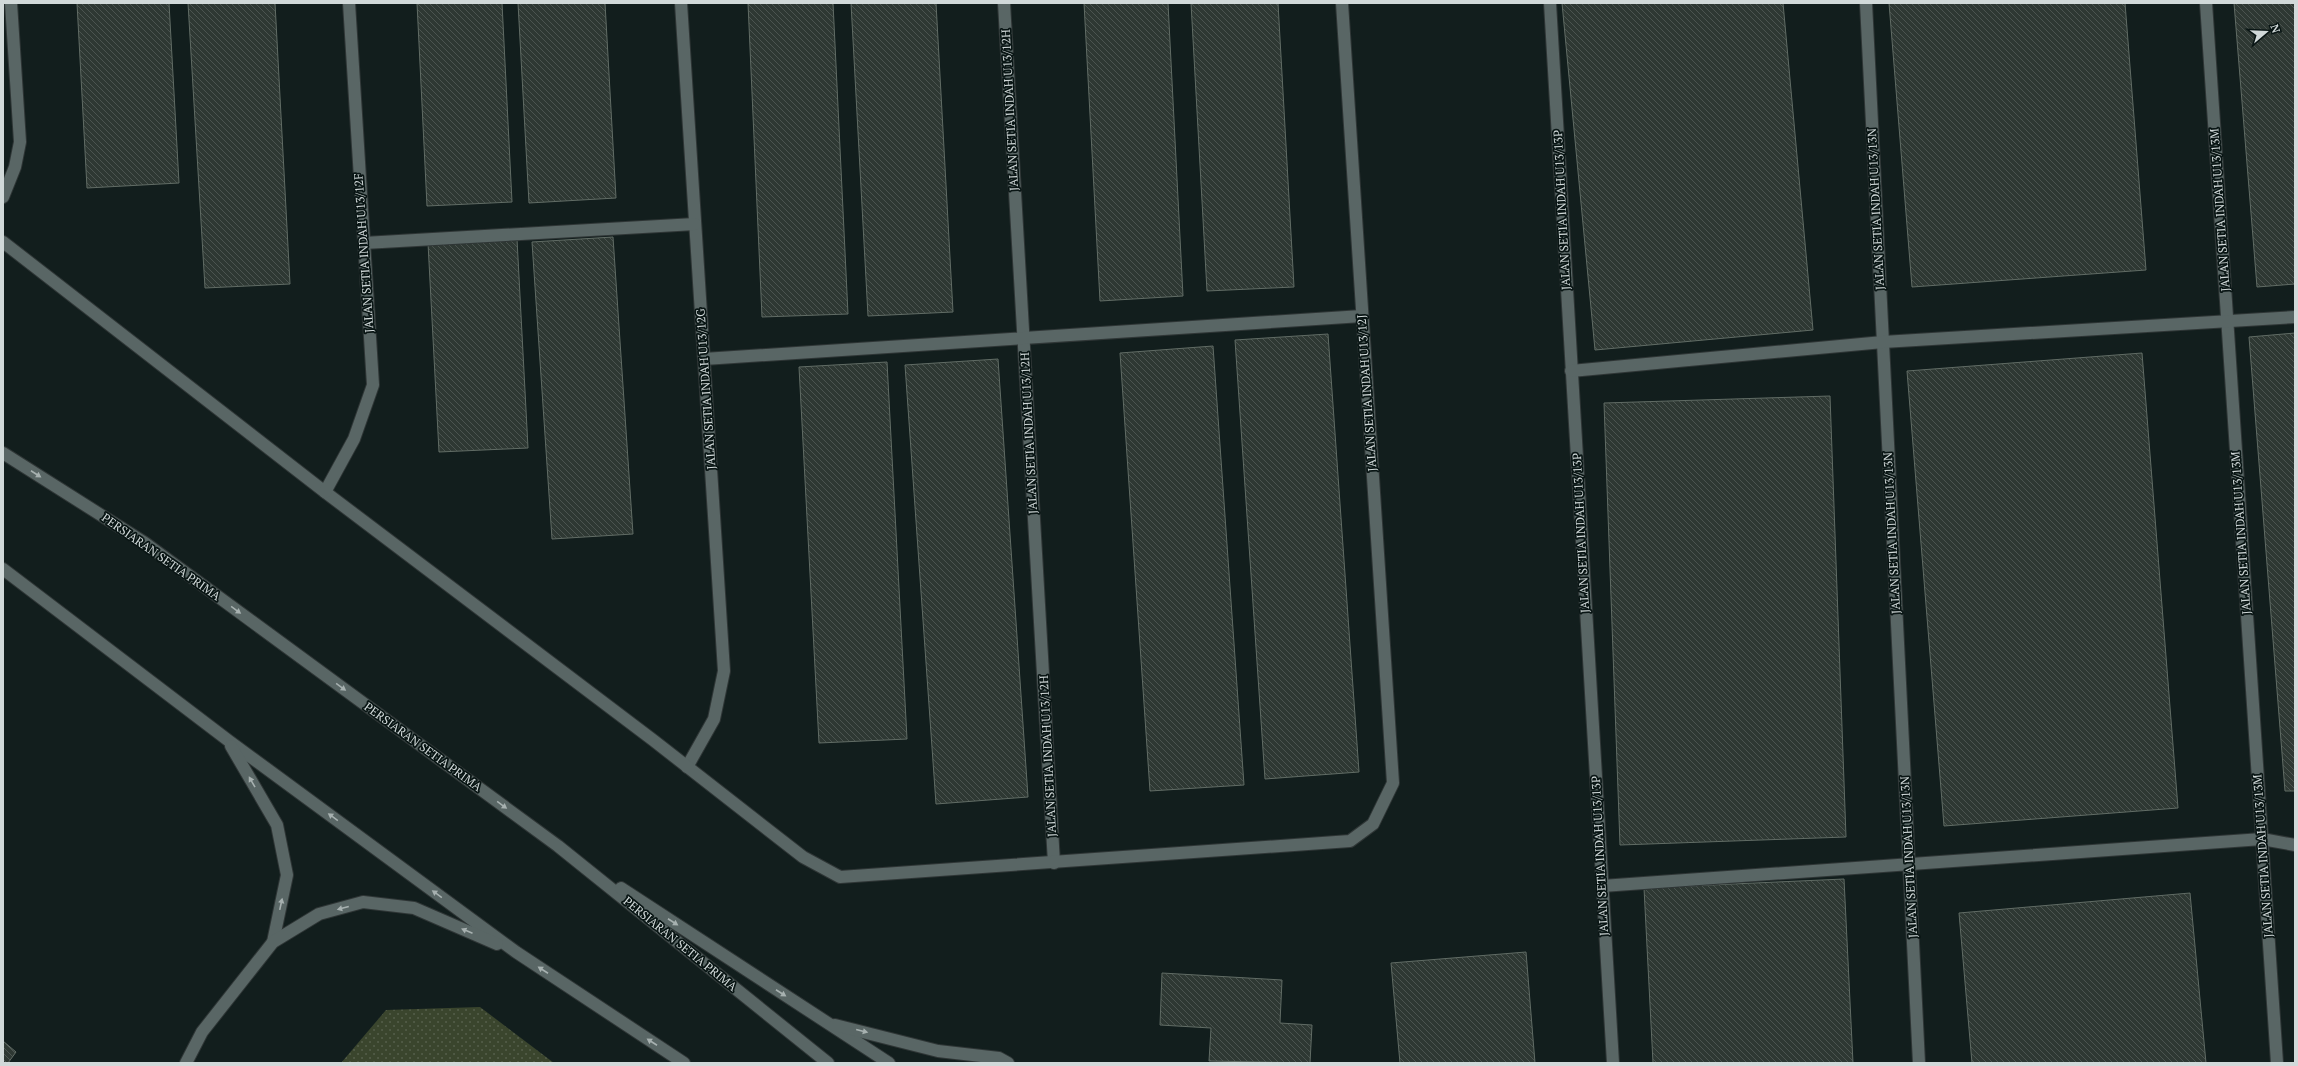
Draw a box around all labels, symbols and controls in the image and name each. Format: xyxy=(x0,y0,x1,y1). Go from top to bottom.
north arrow xyxy=(2246,12,2286,52)
text: N xyxy=(2267,23,2284,36)
street label: JALAN SETIA INDAH U13/12H xyxy=(998,29,1021,191)
street label: JALAN SETIA INDAH U13/13M xyxy=(2206,127,2233,292)
street label: JALAN SETIA INDAH U13/13N xyxy=(1864,128,1887,290)
street label: JALAN SETIA INDAH U13/13P xyxy=(1550,130,1573,290)
street label: JALAN SETIA INDAH U13/12F xyxy=(350,173,377,333)
street label: JALAN SETIA INDAH U13/12G xyxy=(692,307,719,470)
street label: JALAN SETIA INDAH U13/12J xyxy=(1354,314,1379,472)
street label: JALAN SETIA INDAH U13/12H xyxy=(1017,352,1040,514)
street label: JALAN SETIA INDAH U13/13M xyxy=(2227,450,2254,615)
street label: JALAN SETIA INDAH U13/13N xyxy=(1880,452,1903,614)
street label: JALAN SETIA INDAH U13/13P xyxy=(1569,453,1592,613)
one-way arrow xyxy=(30,470,42,477)
street label: PERSIARAN SETIA PRIMA xyxy=(99,510,224,604)
one-way arrow xyxy=(230,606,241,614)
street label: JALAN SETIA INDAH U13/12H xyxy=(1036,675,1059,837)
one-way arrow xyxy=(335,683,346,691)
street label: PERSIARAN SETIA PRIMA xyxy=(362,699,486,795)
street label: JALAN SETIA INDAH U13/13M xyxy=(2249,773,2276,938)
one-way arrow xyxy=(248,776,255,788)
street label: JALAN SETIA INDAH U13/13P xyxy=(1588,776,1611,936)
street label: JALAN SETIA INDAH U13/13N xyxy=(1897,776,1920,938)
one-way arrow xyxy=(497,801,507,809)
one-way arrow xyxy=(327,813,338,822)
one-way arrow xyxy=(432,890,443,898)
street label: PERSIARAN SETIA PRIMA xyxy=(621,893,741,995)
one-way arrow xyxy=(279,897,285,910)
one-way arrow xyxy=(337,905,349,911)
one-way arrow xyxy=(668,918,678,926)
one-way arrow xyxy=(461,928,473,934)
one-way arrow xyxy=(538,966,548,974)
one-way arrow xyxy=(775,990,787,997)
one-way arrow xyxy=(856,1029,868,1035)
one-way arrow xyxy=(646,1038,658,1045)

